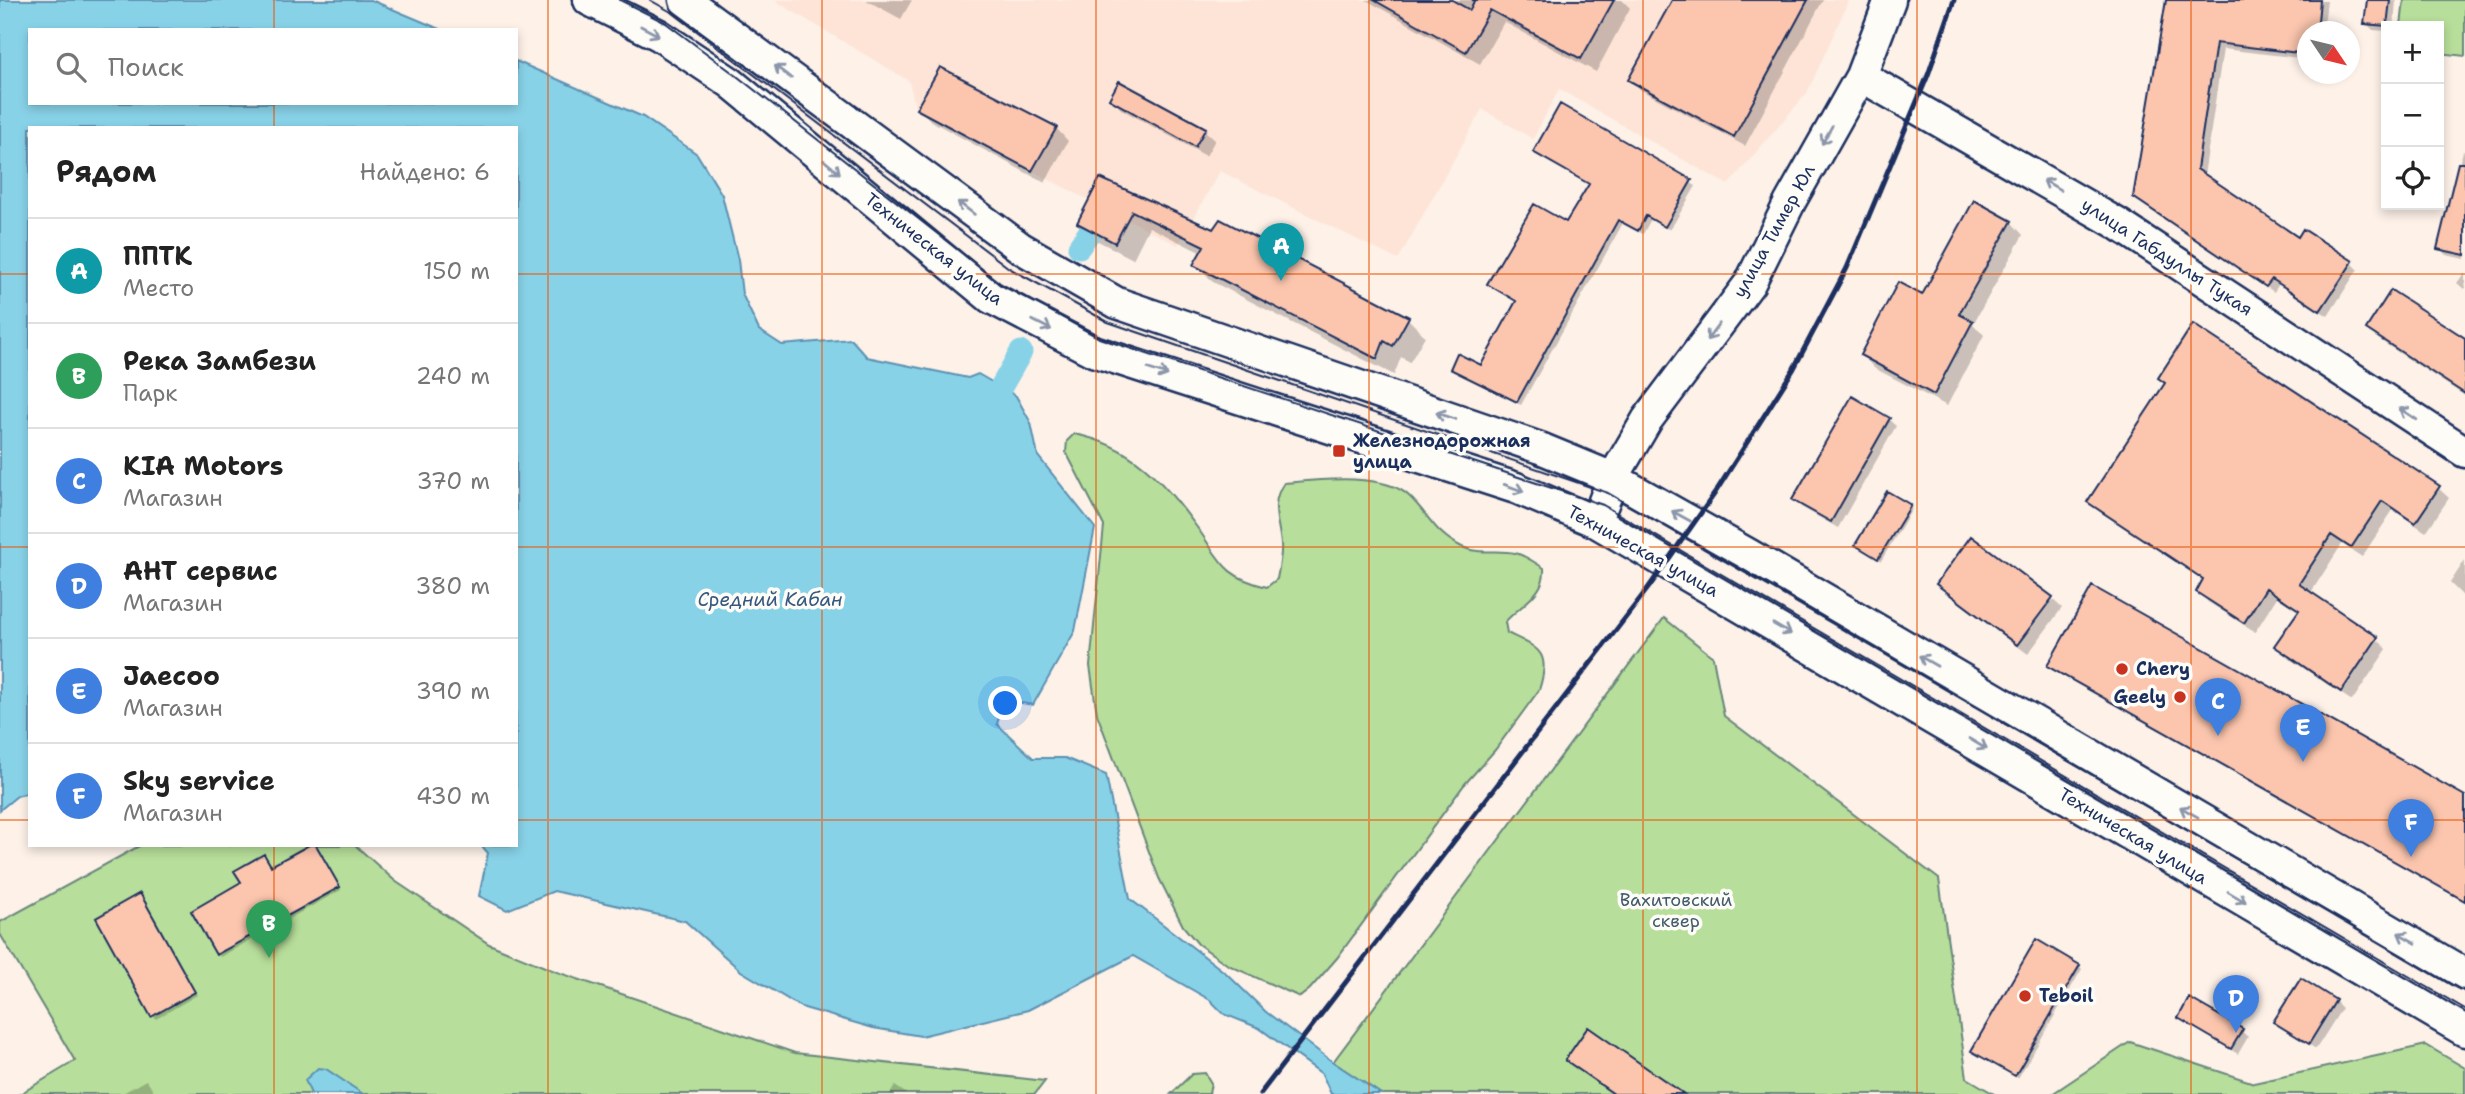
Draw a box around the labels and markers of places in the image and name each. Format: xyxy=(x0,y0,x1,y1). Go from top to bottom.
pin: A xyxy=(1258,223,1304,281)
place label: Железнодорожная улица xyxy=(1353,429,1531,474)
marker: Железнодорожная улица xyxy=(1331,443,1347,459)
place label: Chery xyxy=(2136,657,2190,681)
marker: Chery xyxy=(2114,661,2130,677)
pin: C xyxy=(2195,678,2241,736)
place label: Geely xyxy=(2114,685,2166,709)
marker: Geely xyxy=(2172,689,2188,705)
pin: E xyxy=(2280,704,2326,762)
pin: F xyxy=(2388,799,2434,857)
pin: B xyxy=(246,900,292,958)
pin: D xyxy=(2213,975,2259,1033)
place label: Teboil xyxy=(2039,984,2094,1008)
marker: Teboil xyxy=(2017,988,2033,1004)

